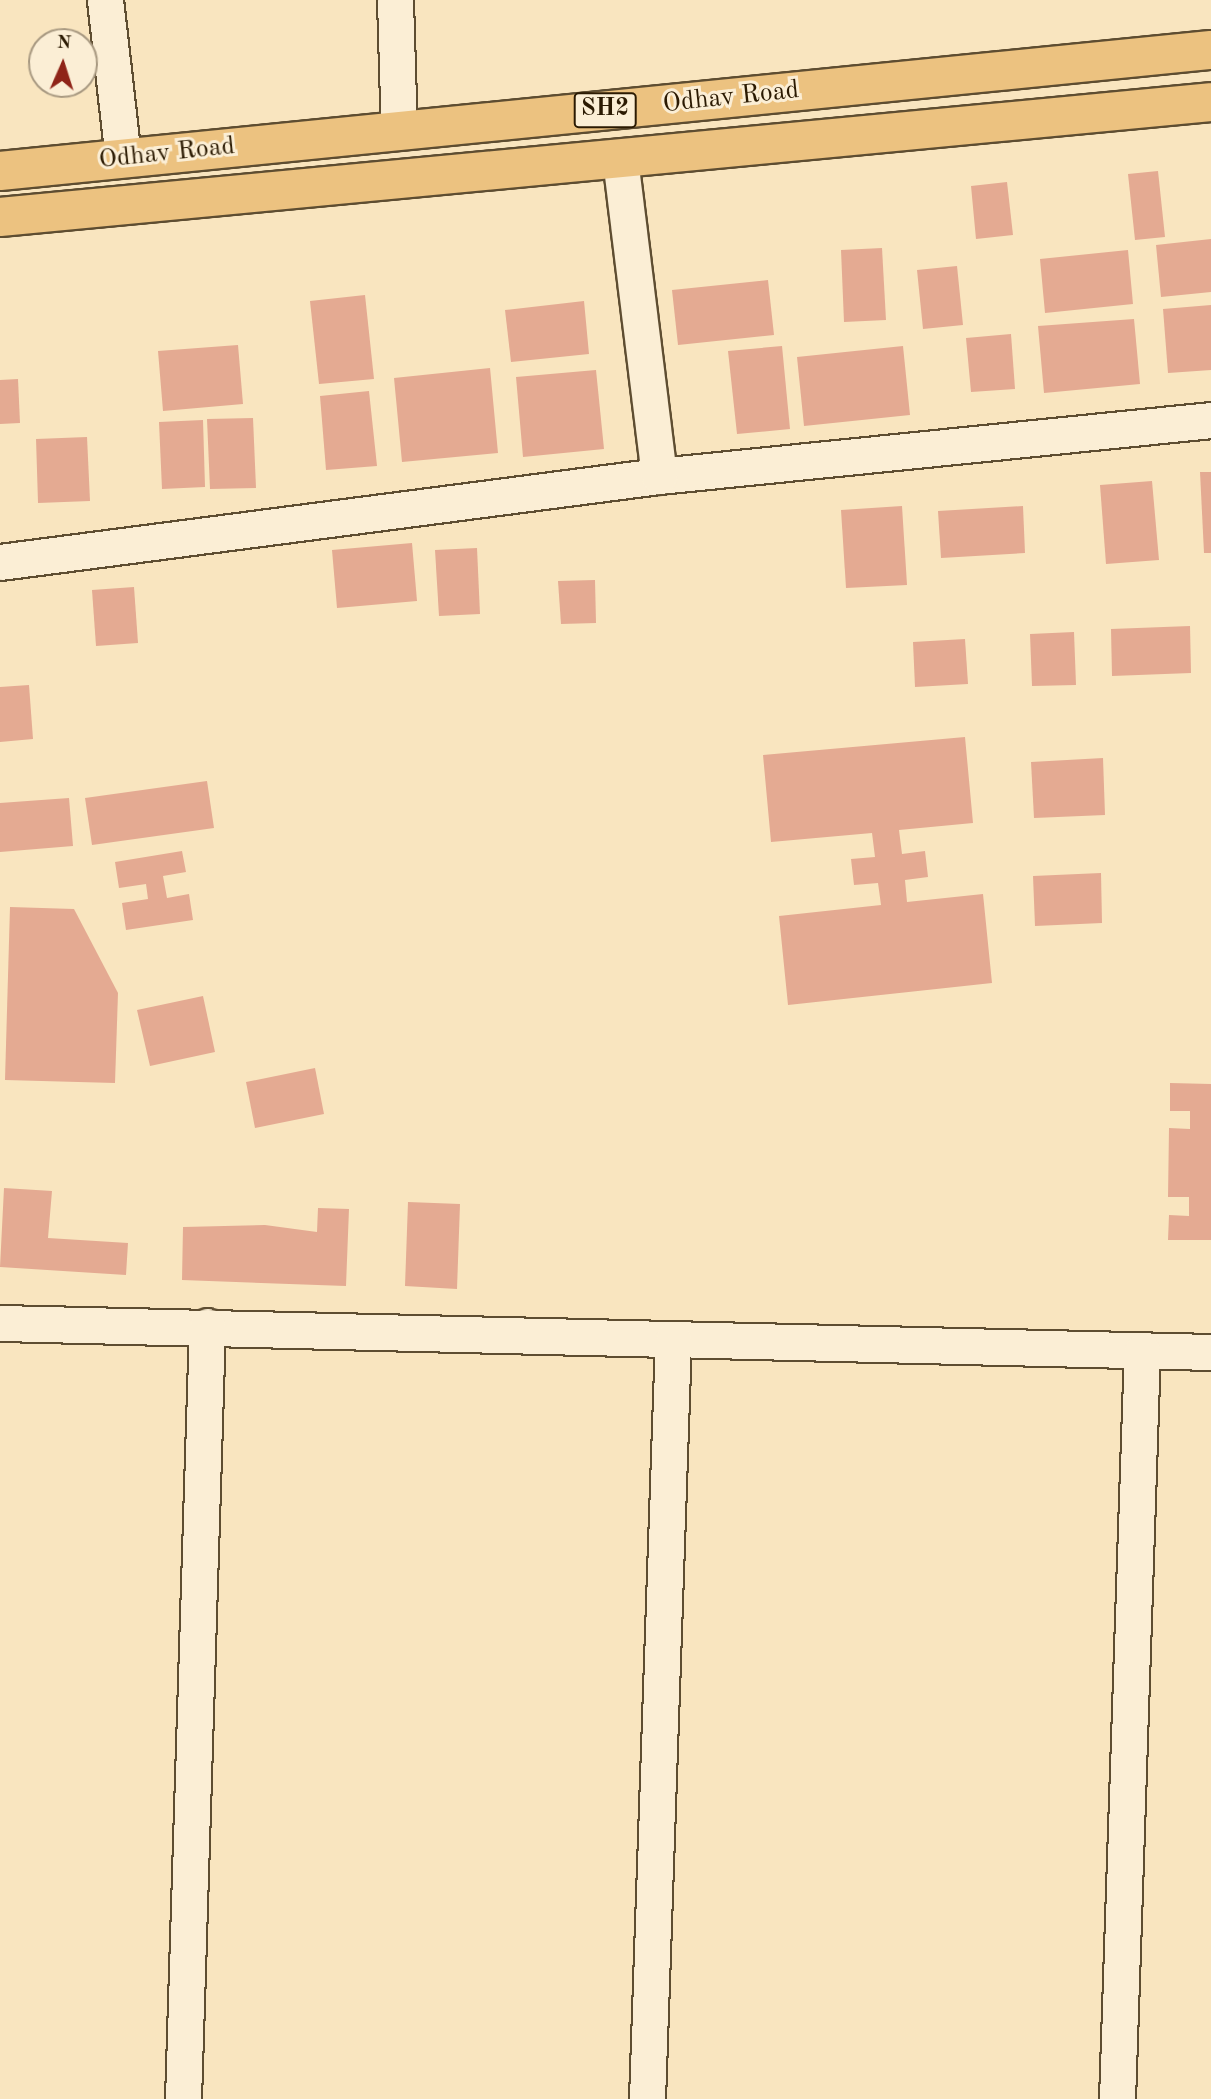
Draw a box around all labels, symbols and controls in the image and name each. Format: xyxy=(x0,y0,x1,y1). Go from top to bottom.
north arrow xyxy=(28,28,98,98)
text: N xyxy=(56,34,72,53)
street label: Odhav Road xyxy=(661,75,801,121)
road number: SH2 xyxy=(574,90,636,130)
street label: Odhav Road xyxy=(97,131,237,177)

